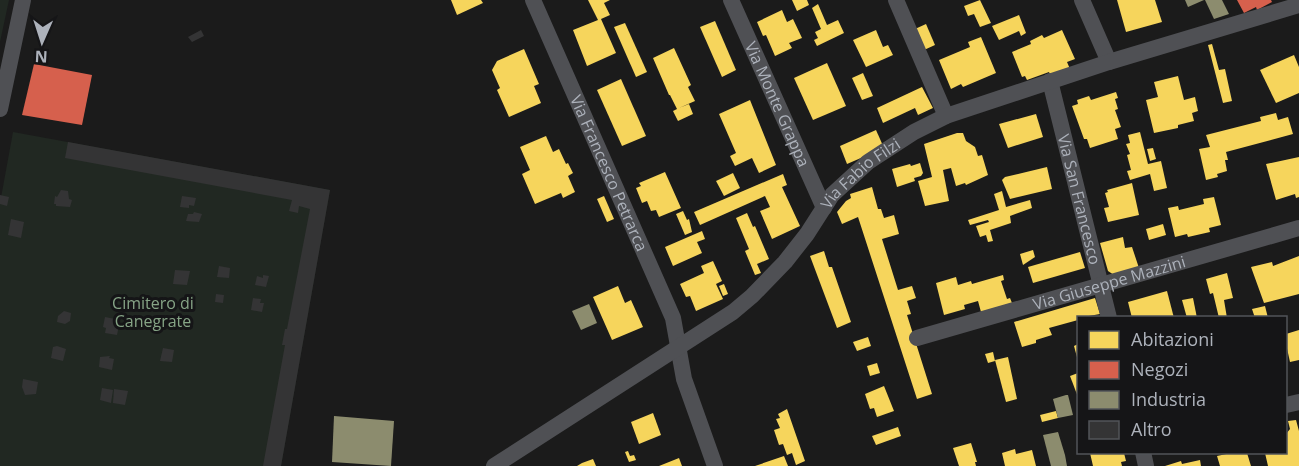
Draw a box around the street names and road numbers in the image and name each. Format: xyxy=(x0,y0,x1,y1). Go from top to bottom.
street label: Via Monte Grappa xyxy=(740,38,815,170)
street label: Via Francesco Petrarca xyxy=(565,91,653,255)
street label: Via San Francesco xyxy=(1053,132,1106,267)
street label: Via Fabio Filzi xyxy=(815,133,904,213)
street label: Via Giuseppe Mazzini xyxy=(1030,250,1188,315)

